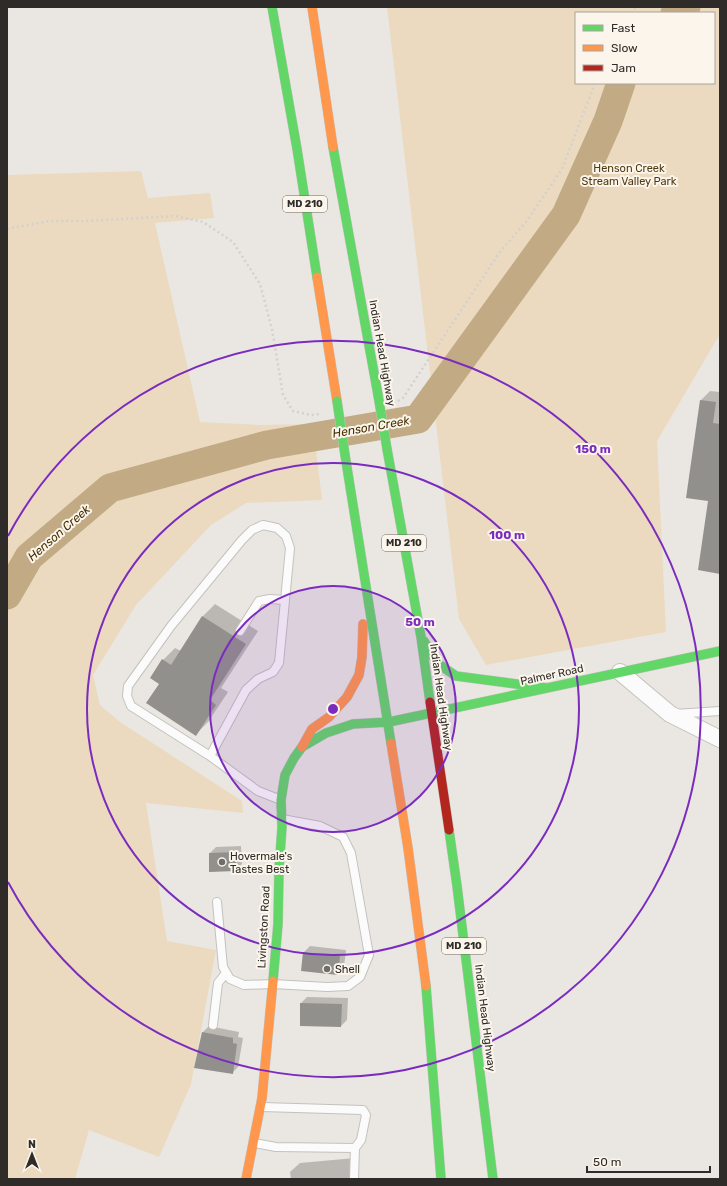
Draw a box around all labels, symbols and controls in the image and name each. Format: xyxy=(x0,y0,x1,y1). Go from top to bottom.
legend xyxy=(575,12,715,84)
text: Fast xyxy=(611,21,635,35)
text: Slow xyxy=(611,41,638,55)
text: Jam xyxy=(611,61,636,75)
park label: Henson Creek Stream Valley Park xyxy=(582,162,677,188)
road number: MD 210 xyxy=(283,196,327,212)
street label: Indian Head Highway xyxy=(366,299,398,407)
water label: Henson Creek xyxy=(331,413,411,441)
text: 150 m xyxy=(575,442,611,456)
water label: Henson Creek xyxy=(25,502,94,564)
text: 100 m xyxy=(489,528,525,542)
road number: MD 210 xyxy=(382,535,426,551)
text: 50 m xyxy=(405,615,435,629)
street label: Indian Head Highway xyxy=(427,643,455,751)
street label: Palmer Road xyxy=(519,662,585,688)
centre of rings xyxy=(326,702,340,716)
place label: Hovermale's Tastes Best xyxy=(230,850,293,876)
marker: Hovermale's Tastes Best xyxy=(217,857,227,867)
street label: Livingston Road xyxy=(255,885,273,969)
road number: MD 210 xyxy=(442,938,486,954)
place label: Shell xyxy=(335,963,360,976)
marker: Shell xyxy=(322,964,332,974)
street label: Indian Head Highway xyxy=(472,964,498,1072)
north arrow xyxy=(12,1134,52,1174)
text: N xyxy=(28,1138,36,1151)
scale bar xyxy=(587,1148,710,1174)
text: 50 m xyxy=(593,1155,621,1169)

